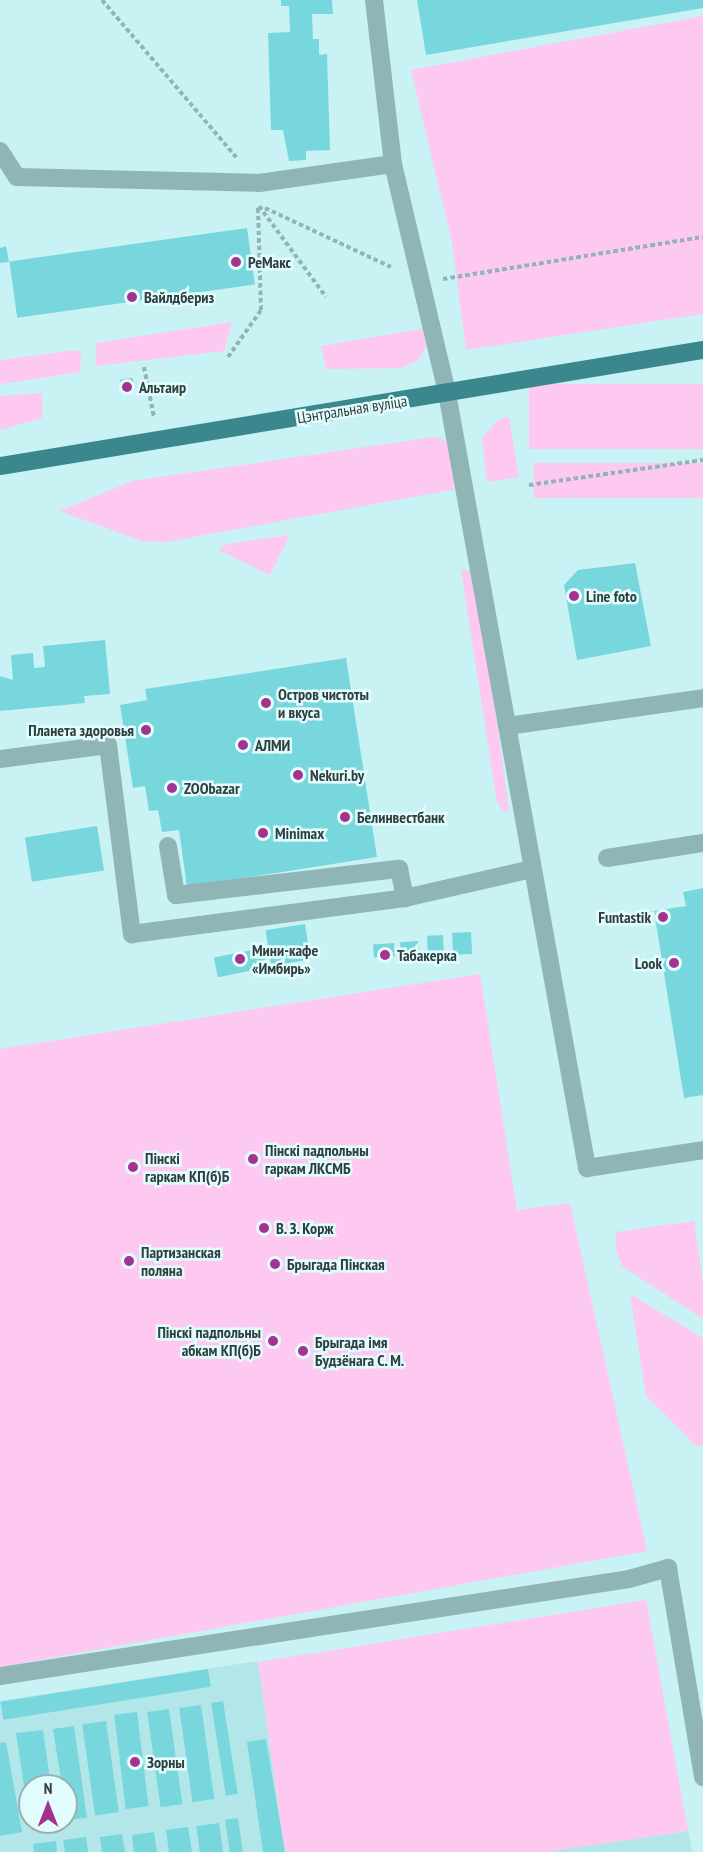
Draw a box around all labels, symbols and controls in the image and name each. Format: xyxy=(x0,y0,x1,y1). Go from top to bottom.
place label: РеМакс xyxy=(248,252,291,272)
marker: РеМакс xyxy=(229,255,243,269)
place label: Вайлдбериз xyxy=(144,287,214,307)
marker: Вайлдбериз xyxy=(125,290,139,304)
place label: Альтаир xyxy=(139,377,186,397)
marker: Альтаир xyxy=(120,380,134,394)
street label: Цэнтральная вуліца xyxy=(295,391,409,427)
place label: Line foto xyxy=(586,586,637,606)
marker: Line foto xyxy=(567,589,581,603)
place label: Остров чистоты и вкуса xyxy=(278,684,369,722)
marker: Остров чистоты и вкуса xyxy=(259,696,273,710)
place label: Планета здоровья xyxy=(28,720,134,740)
marker: Планета здоровья xyxy=(139,723,153,737)
place label: АЛМИ xyxy=(255,735,290,755)
marker: АЛМИ xyxy=(236,738,250,752)
place label: Nekuri.by xyxy=(310,765,364,785)
marker: Nekuri.by xyxy=(291,768,305,782)
place label: ZOObazar xyxy=(184,778,240,798)
marker: ZOObazar xyxy=(165,781,179,795)
place label: Белинвестбанк xyxy=(357,807,445,827)
marker: Белинвестбанк xyxy=(338,810,352,824)
place label: Minimax xyxy=(275,823,324,843)
marker: Minimax xyxy=(256,826,270,840)
place label: Funtastik xyxy=(598,907,651,927)
marker: Funtastik xyxy=(656,910,670,924)
place label: Мини-кафе «Имбирь» xyxy=(252,940,318,978)
place label: Табакерка xyxy=(397,945,457,965)
marker: Табакерка xyxy=(378,948,392,962)
marker: Мини-кафе «Имбирь» xyxy=(233,952,247,966)
place label: Look xyxy=(635,953,662,973)
marker: Look xyxy=(667,956,681,970)
place label: Пінскі падпольны гаркам ЛКСМБ xyxy=(265,1140,369,1178)
place label: Пінскі гаркам КП(б)Б xyxy=(145,1148,229,1186)
marker: Пінскі падпольны гаркам ЛКСМБ xyxy=(246,1152,260,1166)
marker: Пінскі гаркам КП(б)Б xyxy=(126,1160,140,1174)
place label: В. З. Корж xyxy=(276,1218,336,1238)
marker: В. З. Корж xyxy=(257,1221,271,1235)
place label: Партизанская поляна xyxy=(141,1242,221,1280)
marker: Партизанская поляна xyxy=(122,1254,136,1268)
place label: Брыгада Пінская xyxy=(287,1254,385,1274)
marker: Брыгада Пінская xyxy=(268,1257,282,1271)
place label: Пінскі падпольны абкам КП(б)Б xyxy=(157,1322,261,1360)
place label: Брыгада імя Будзёнага С. М. xyxy=(315,1332,405,1370)
marker: Пінскі падпольны абкам КП(б)Б xyxy=(266,1334,280,1348)
marker: Брыгада імя Будзёнага С. М. xyxy=(296,1344,310,1358)
place label: Зорны xyxy=(147,1752,185,1772)
marker: Зорны xyxy=(128,1755,142,1769)
north arrow xyxy=(18,1774,78,1834)
text: N xyxy=(44,1778,52,1798)

